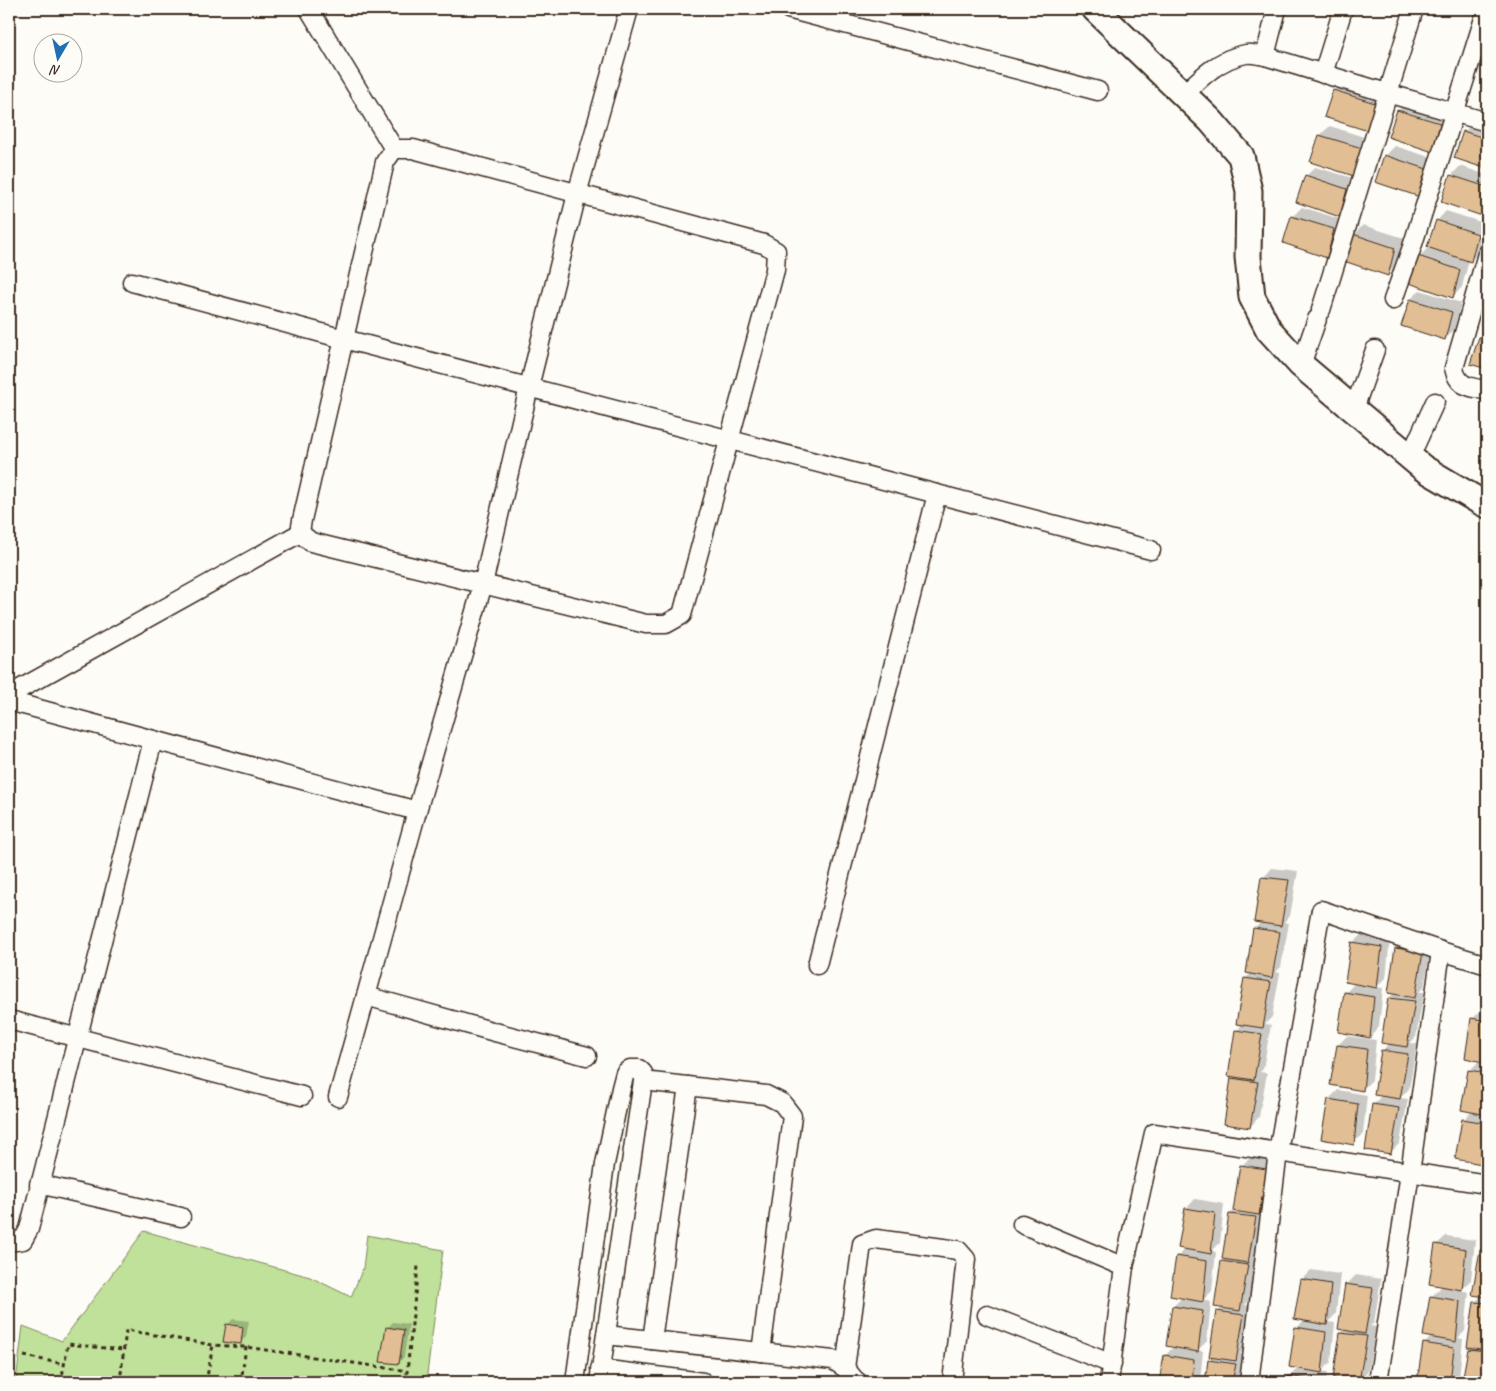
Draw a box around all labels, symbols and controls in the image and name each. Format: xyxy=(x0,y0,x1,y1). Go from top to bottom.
north arrow xyxy=(32,32,82,82)
text: N xyxy=(48,61,62,79)

